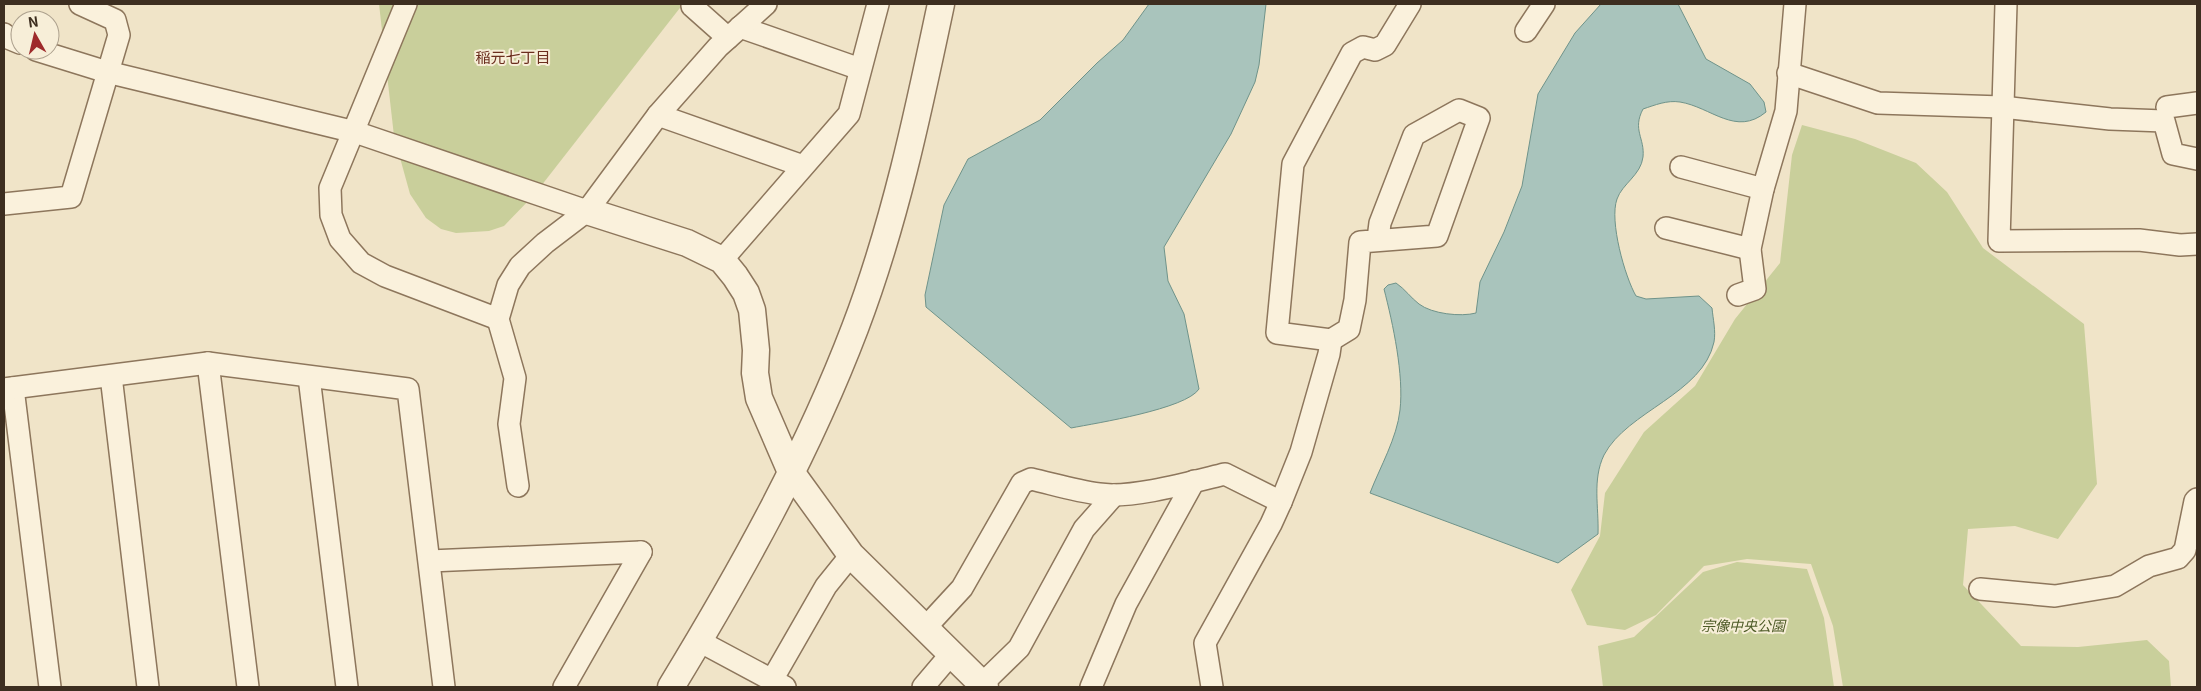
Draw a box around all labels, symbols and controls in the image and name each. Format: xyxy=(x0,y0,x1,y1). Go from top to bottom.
north arrow xyxy=(10,10,60,60)
text: N xyxy=(26,11,40,32)
district label: 稲元七丁目 xyxy=(475,46,551,67)
park label: 宗像中央公園 xyxy=(1701,615,1787,635)

